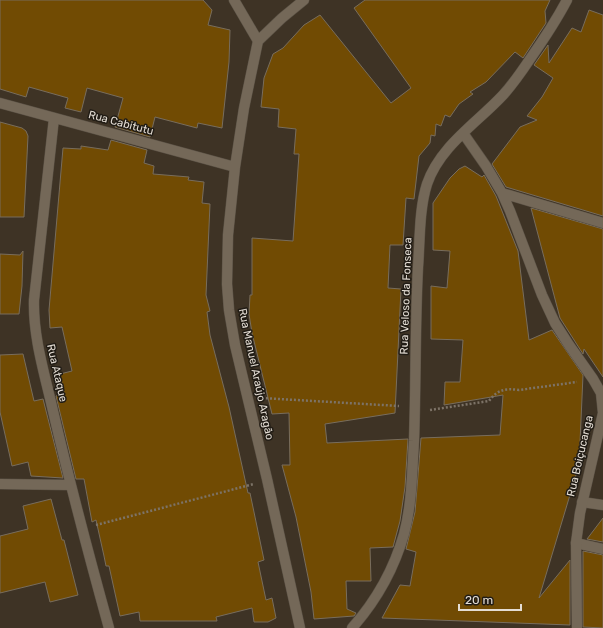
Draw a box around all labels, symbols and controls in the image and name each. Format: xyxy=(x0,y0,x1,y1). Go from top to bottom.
street label: Rua Cabitutu xyxy=(87,108,155,138)
street label: Rua Veloso da Fonseca xyxy=(397,237,415,355)
street label: Rua Manuel Araújo Aragão xyxy=(236,307,276,441)
street label: Rua Ataque xyxy=(44,343,70,403)
street label: Rua Boiçucanga xyxy=(564,414,596,498)
scale bar xyxy=(459,586,521,612)
text: 20 m xyxy=(465,593,493,607)

